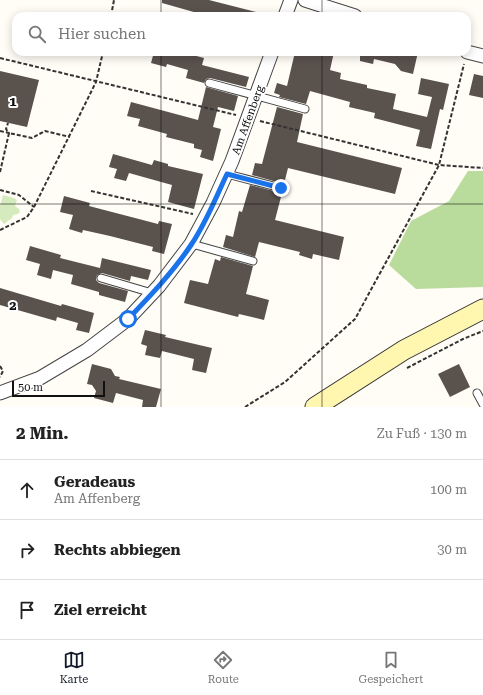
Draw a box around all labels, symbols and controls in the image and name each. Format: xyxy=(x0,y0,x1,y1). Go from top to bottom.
search box xyxy=(12,12,471,56)
icon: search xyxy=(26,23,48,45)
text: Hier suchen xyxy=(58,25,146,43)
street label: Am Affenberg xyxy=(229,83,267,156)
text: 1 xyxy=(9,94,17,109)
route end xyxy=(272,179,290,197)
text: 2 xyxy=(9,298,17,313)
route start xyxy=(119,310,137,328)
scale bar xyxy=(12,379,105,398)
text: 50 m xyxy=(18,381,43,394)
text: 2 Min. xyxy=(16,423,69,443)
text: Zu Fuß · 130 m xyxy=(377,426,467,441)
text: Geradeaus xyxy=(54,473,135,491)
icon: ahead xyxy=(16,479,38,501)
text: 100 m xyxy=(430,482,467,497)
text: Am Affenberg xyxy=(54,491,140,506)
icon: right xyxy=(16,539,38,561)
text: Rechts abbiegen xyxy=(54,541,181,559)
text: 30 m xyxy=(437,542,467,557)
icon: arrive xyxy=(16,599,38,621)
text: Ziel erreicht xyxy=(54,601,147,619)
tab: Karte xyxy=(60,649,88,686)
tab: Route xyxy=(208,649,239,686)
tab: Gespeichert xyxy=(358,649,423,686)

